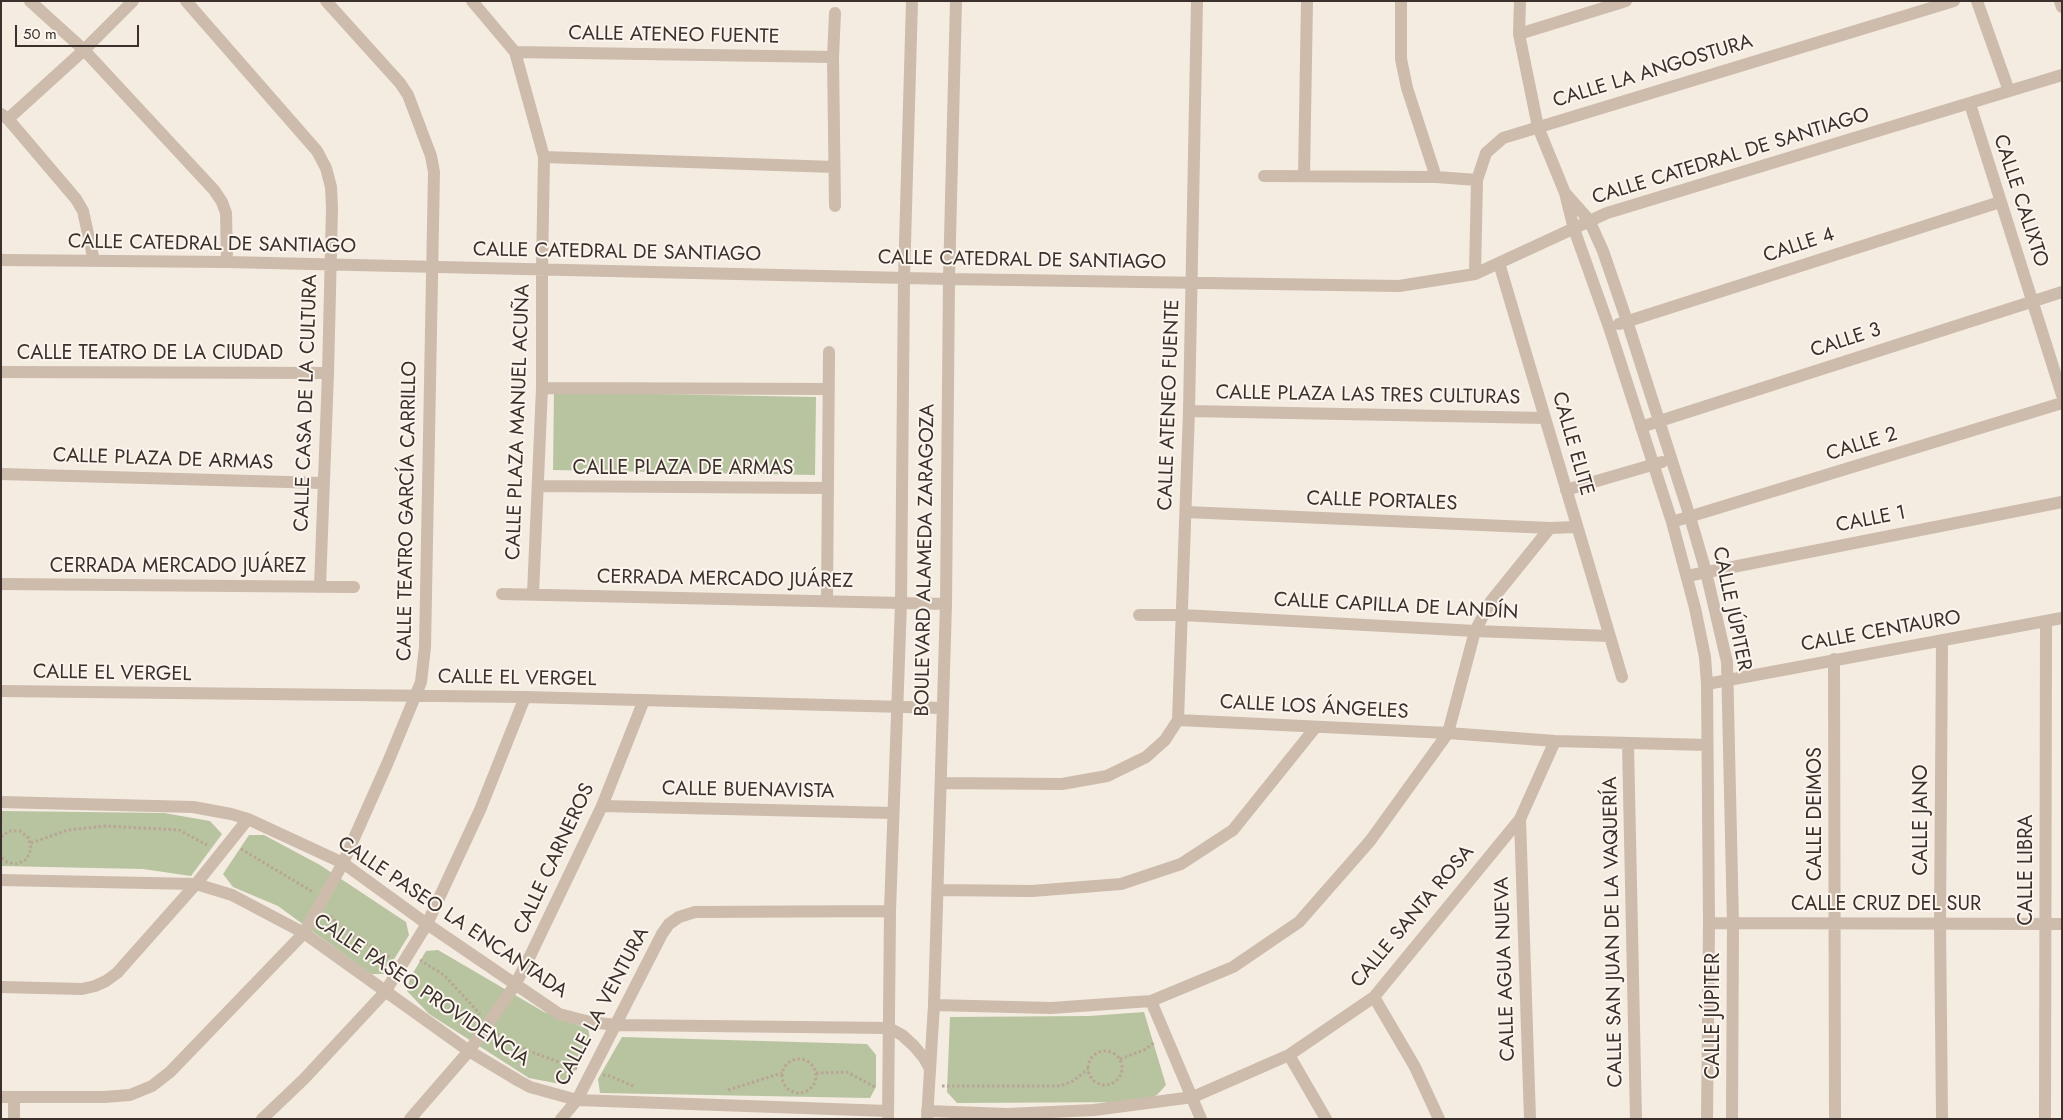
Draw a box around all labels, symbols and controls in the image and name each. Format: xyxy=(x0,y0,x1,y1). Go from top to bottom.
scale bar xyxy=(18,15,141,47)
street label: CALLE ATENEO FUENTE xyxy=(568,22,780,50)
text: 50 m xyxy=(23,23,57,45)
street label: CALLE LA ANGOSTURA xyxy=(1550,30,1756,114)
street label: CALLE CATEDRAL DE SANTIAGO xyxy=(1590,103,1872,211)
street label: CALLE CALIXTO xyxy=(1987,132,2053,270)
street label: CALLE 4 xyxy=(1760,223,1838,269)
street label: CALLE CATEDRAL DE SANTIAGO xyxy=(68,230,356,260)
street label: CALLE CATEDRAL DE SANTIAGO xyxy=(473,238,761,268)
street label: CALLE CATEDRAL DE SANTIAGO xyxy=(878,246,1166,276)
street label: CALLE CASA DE LA CULTURA xyxy=(291,274,323,532)
street label: CALLE PLAZA MANUEL ACUÑA xyxy=(502,283,536,561)
street label: CALLE ATENEO FUENTE xyxy=(1154,299,1186,511)
street label: CALLE 3 xyxy=(1808,318,1884,364)
street label: CALLE TEATRO DE LA CIUDAD xyxy=(17,342,283,366)
street label: CALLE TEATRO GARCÍA CARRILLO xyxy=(393,361,423,661)
street label: CALLE PLAZA LAS TRES CULTURAS xyxy=(1215,381,1521,411)
street label: CALLE ELITE xyxy=(1546,389,1598,499)
street label: BOULEVARD ALAMEDA ZARAGOZA xyxy=(911,403,941,717)
street label: CALLE 2 xyxy=(1824,423,1900,467)
street label: CALLE PLAZA DE ARMAS xyxy=(52,444,274,476)
street label: CALLE PLAZA DE ARMAS xyxy=(573,457,793,481)
street label: CALLE PORTALES xyxy=(1306,487,1458,517)
street label: CALLE 1 xyxy=(1834,501,1908,539)
street label: CALLE JÚPITER xyxy=(1706,545,1756,673)
street label: CERRADA MERCADO JUÁREZ xyxy=(50,555,306,579)
street label: CERRADA MERCADO JUÁREZ xyxy=(597,566,853,594)
street label: CALLE CAPILLA DE LANDÍN xyxy=(1273,589,1519,625)
street label: CALLE CENTAURO xyxy=(1799,606,1963,658)
street label: CALLE EL VERGEL xyxy=(33,661,191,687)
street label: CALLE EL VERGEL xyxy=(438,666,596,692)
street label: CALLE LOS ÁNGELES xyxy=(1219,691,1409,725)
street label: CALLE DEIMOS xyxy=(1804,747,1828,881)
street label: CALLE JANO xyxy=(1910,765,1934,875)
street label: CALLE SAN JUAN DE LA VAQUERÍA xyxy=(1599,776,1629,1088)
street label: CALLE BUENAVISTA xyxy=(662,777,834,805)
street label: CALLE CARNEROS xyxy=(509,780,601,938)
street label: CALLE LIBRA xyxy=(2015,814,2039,926)
street label: CALLE PASEO LA ENCANTADA xyxy=(332,832,572,1004)
street label: CALLE SANTA ROSA xyxy=(1346,841,1480,993)
street label: CALLE AGUA NUEVA xyxy=(1491,876,1521,1062)
street label: CALLE CRUZ DEL SUR xyxy=(1791,893,1981,917)
street label: CALLE PASEO PROVIDENCIA xyxy=(308,910,534,1072)
street label: CALLE LA VENTURA xyxy=(551,924,655,1090)
street label: CALLE JÚPITER xyxy=(1702,953,1726,1079)

